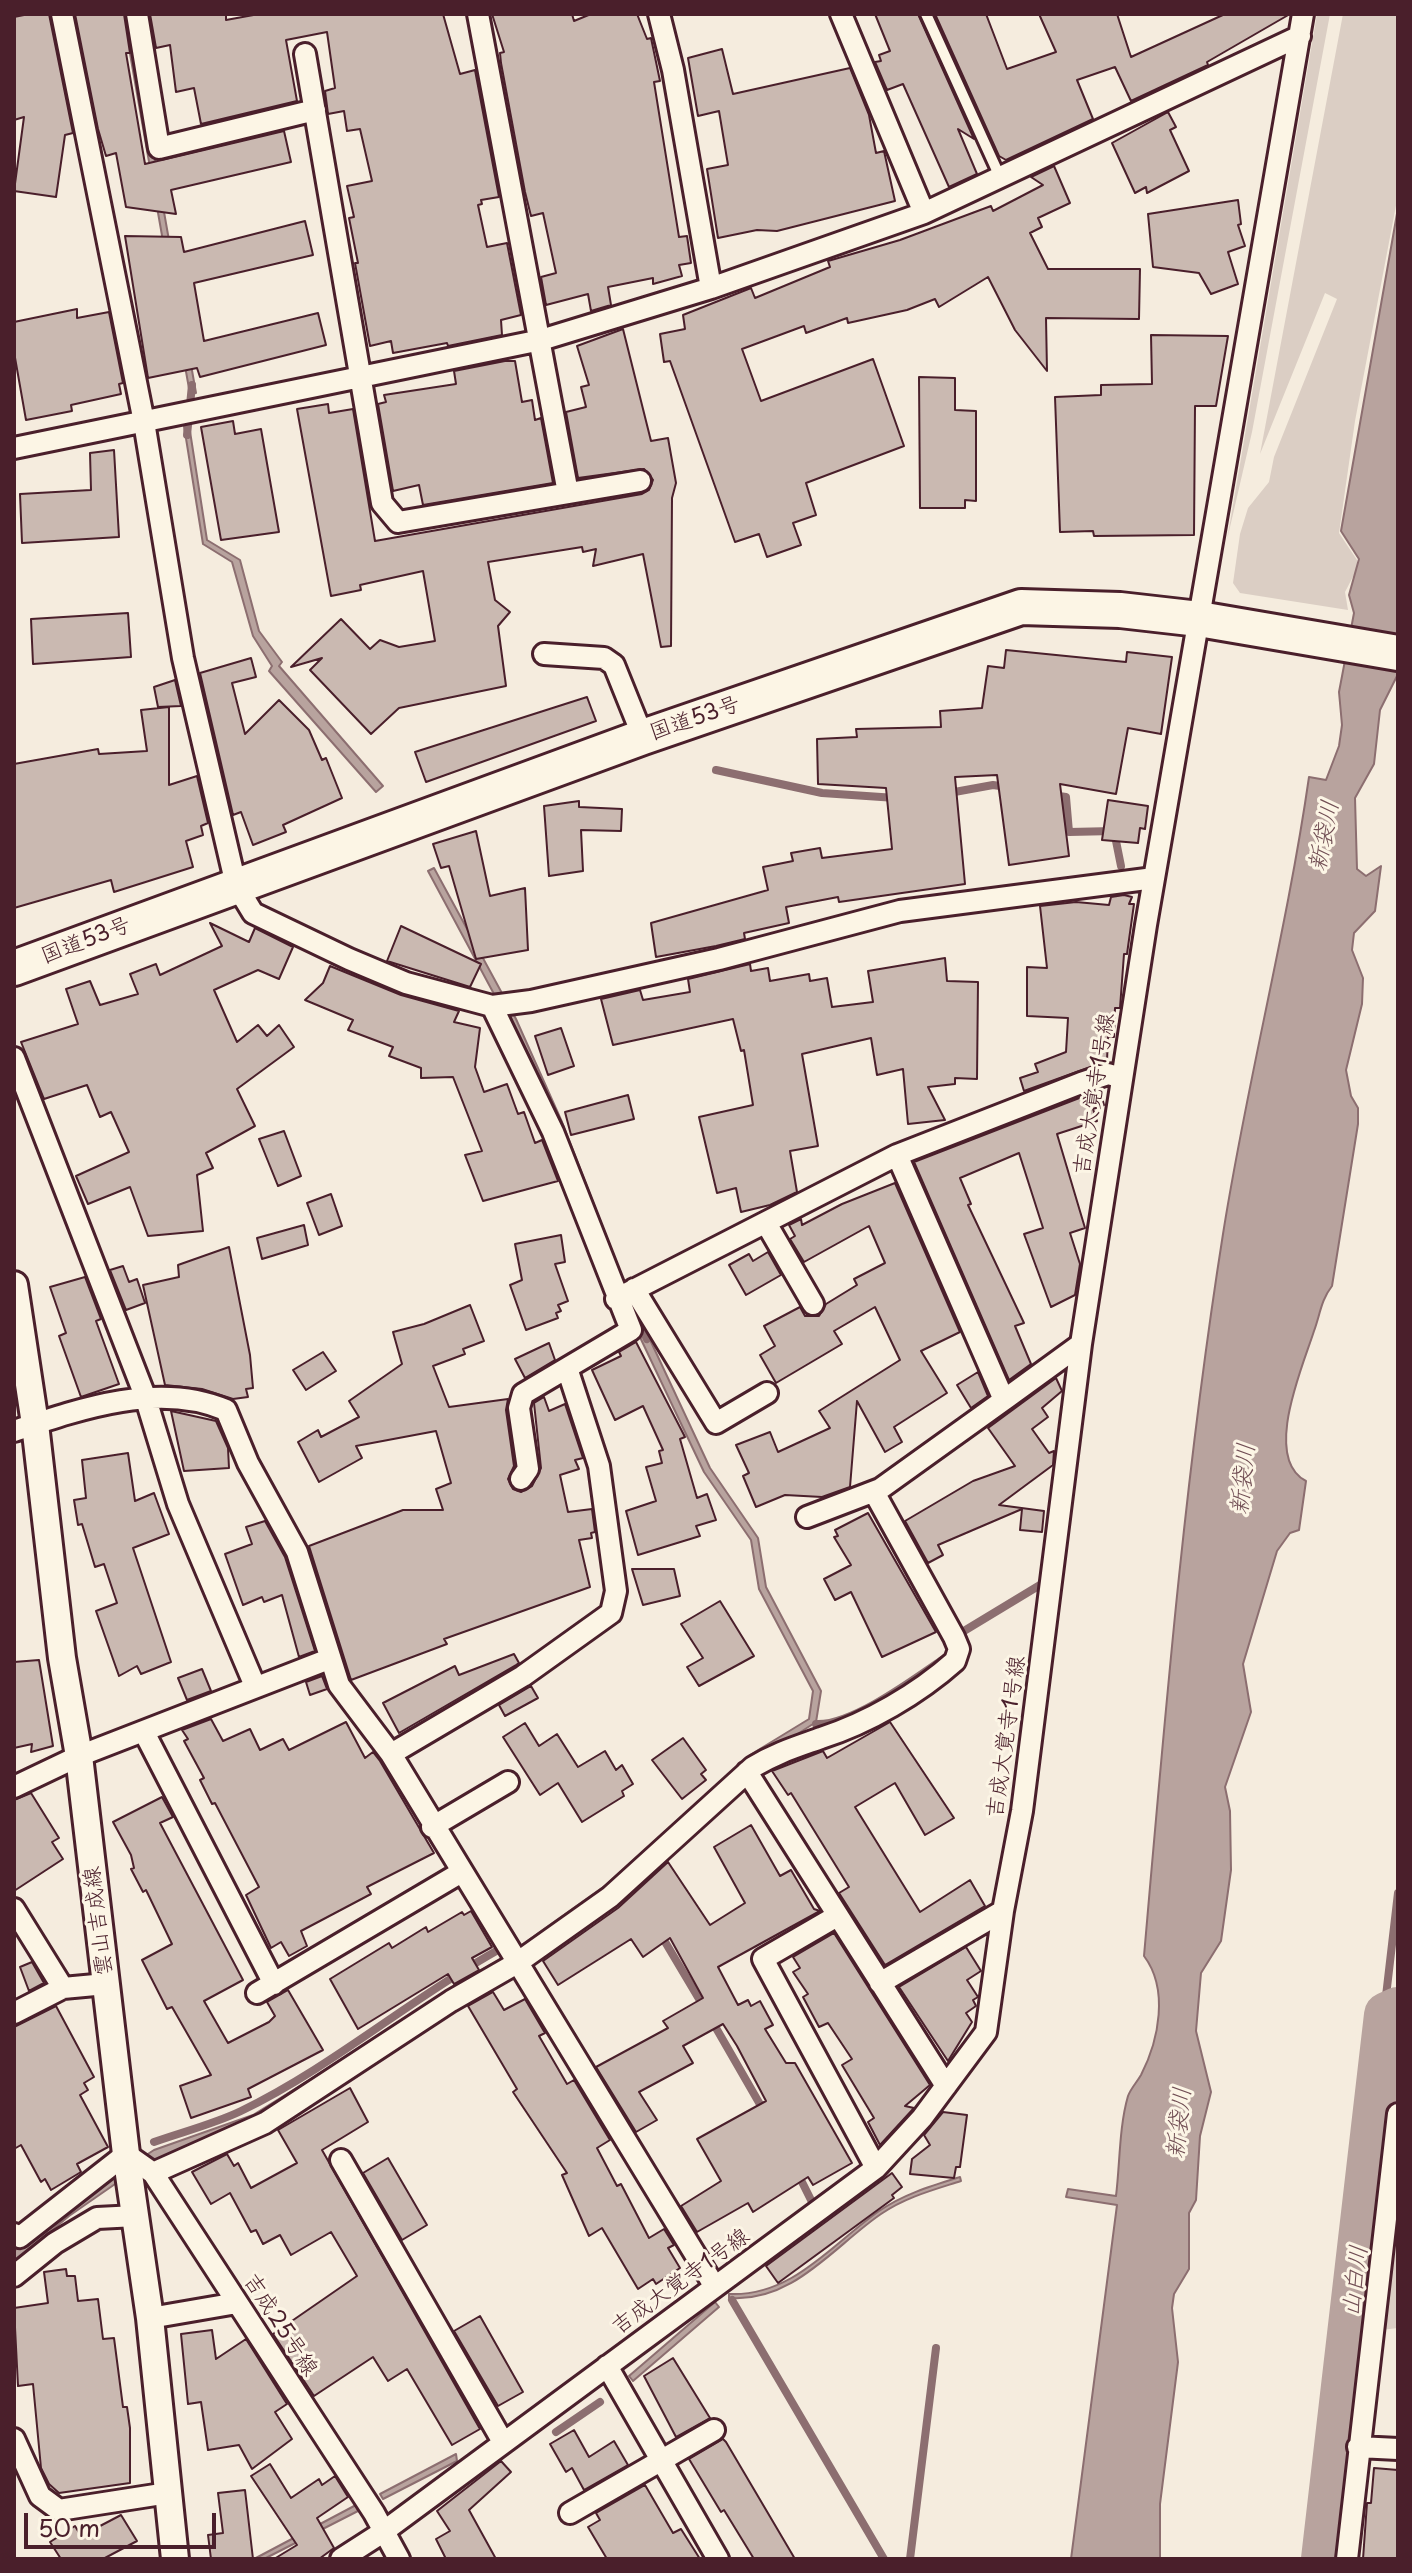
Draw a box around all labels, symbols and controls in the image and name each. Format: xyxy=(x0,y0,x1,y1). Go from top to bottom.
street label: 国道53号 xyxy=(646,691,744,747)
water label: 新袋川 xyxy=(1304,798,1346,874)
street label: 国道53号 xyxy=(37,912,135,970)
street label: 吉成大覚寺1号線 xyxy=(1069,1011,1121,1177)
water label: 新袋川 xyxy=(1226,1442,1262,1516)
street label: 吉成大覚寺1号線 xyxy=(983,1654,1031,1820)
street label: 雲山吉成線 xyxy=(79,1865,119,1977)
water label: 新袋川 xyxy=(1162,2086,1198,2160)
street label: 吉成大覚寺1号線 xyxy=(607,2223,755,2341)
water label: 山白川 xyxy=(1337,2244,1375,2318)
street label: 吉成25号線 xyxy=(237,2269,323,2381)
scale bar xyxy=(28,2497,220,2547)
text: 50 m xyxy=(38,2509,100,2545)

